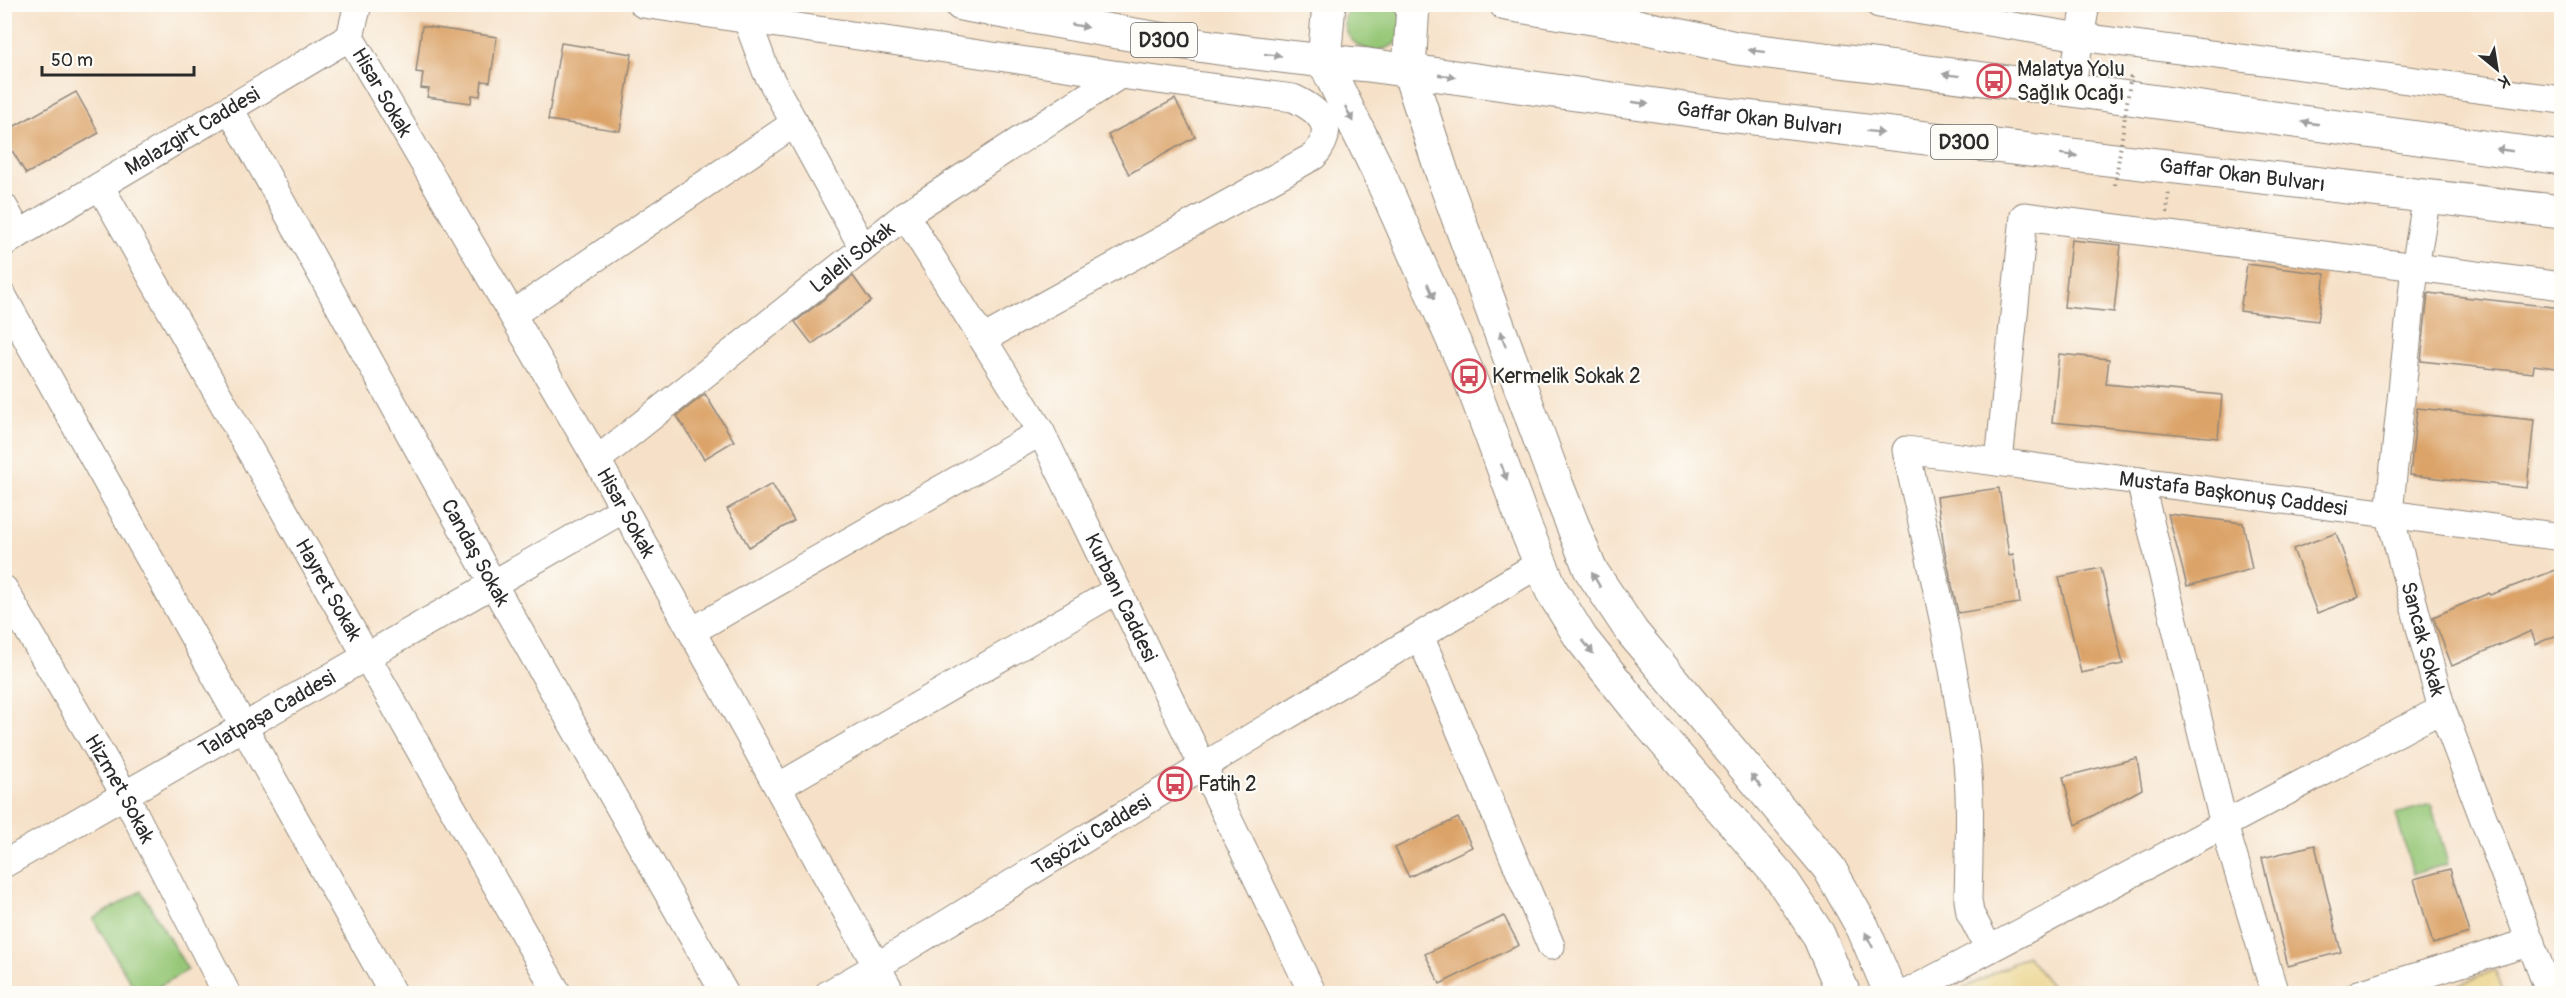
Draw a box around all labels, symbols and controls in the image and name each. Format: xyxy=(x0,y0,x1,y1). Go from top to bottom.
one-way arrow xyxy=(1071,22,1090,31)
road number: D300 xyxy=(1131,23,1197,57)
scale bar xyxy=(42,39,194,77)
north arrow xyxy=(2467,39,2527,99)
street label: Hisar Sokak xyxy=(346,43,419,142)
one-way arrow xyxy=(1747,46,1766,56)
text: 50 m xyxy=(51,49,93,72)
one-way arrow xyxy=(1263,50,1282,60)
place label: Malatya Yolu Sağlık Ocağı xyxy=(2017,56,2125,107)
bus stop icon: Malatya Yolu Sağlık Ocağı xyxy=(1976,63,2012,99)
one-way arrow xyxy=(1941,70,1960,80)
text: K xyxy=(2495,70,2513,92)
one-way arrow xyxy=(1437,71,1456,81)
street label: Malazgirt Caddesi xyxy=(120,80,265,182)
street label: Gaffar Okan Bulvarı xyxy=(1675,95,1844,142)
one-way arrow xyxy=(1631,98,1650,107)
one-way arrow xyxy=(1344,105,1354,123)
one-way arrow xyxy=(2301,119,2320,128)
road number: D300 xyxy=(1931,125,1997,159)
one-way arrow xyxy=(1866,127,1885,137)
one-way arrow xyxy=(2494,145,2513,154)
one-way arrow xyxy=(2059,150,2078,159)
street label: Gaffar Okan Bulvarı xyxy=(2158,152,2327,198)
street label: Laleli Sokak xyxy=(804,215,900,299)
one-way arrow xyxy=(1426,283,1436,301)
one-way arrow xyxy=(1498,330,1507,348)
bus stop icon: Kermelik Sokak 2 xyxy=(1451,358,1487,394)
place label: Kermelik Sokak 2 xyxy=(1492,363,1641,390)
street label: Hisar Sokak xyxy=(590,463,662,563)
one-way arrow xyxy=(1500,463,1510,481)
street label: Mustafa Başkonuş Caddesi xyxy=(2117,465,2349,522)
street label: Candaş Sokak xyxy=(435,494,516,611)
street label: Kurbanı Caddesi xyxy=(1079,529,1164,666)
street label: Hayret Sokak xyxy=(289,534,369,646)
one-way arrow xyxy=(1591,571,1601,588)
street label: Sancak Sokak xyxy=(2395,579,2452,700)
one-way arrow xyxy=(1581,639,1594,655)
street label: Talatpaşa Caddesi xyxy=(194,664,340,763)
street label: Hizmet Sokak xyxy=(79,729,161,848)
bus stop icon: Fatih 2 xyxy=(1157,766,1193,802)
place label: Fatih 2 xyxy=(1198,771,1257,798)
one-way arrow xyxy=(1751,774,1763,789)
street label: Taşözü Caddesi xyxy=(1027,788,1156,881)
one-way arrow xyxy=(1864,931,1873,948)

